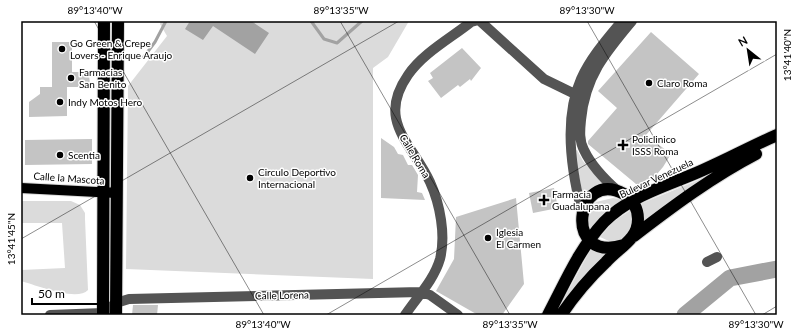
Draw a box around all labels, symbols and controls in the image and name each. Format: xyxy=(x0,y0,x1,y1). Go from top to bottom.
text: 89°13'40"W xyxy=(67,4,123,16)
text: 89°13'35"W xyxy=(313,4,369,16)
text: 89°13'30"W xyxy=(559,4,615,16)
text: 13°41'40"N xyxy=(781,29,793,81)
north arrow xyxy=(728,30,768,70)
text: N xyxy=(736,33,750,49)
place label: Go Green & Crepe Lovers - Enrique Araujo xyxy=(70,37,173,61)
marker: Go Green & Crepe Lovers - Enrique Araujo xyxy=(57,44,67,54)
place label: Farmacias San Benito xyxy=(79,66,127,90)
marker: Farmacias San Benito xyxy=(66,73,76,83)
place label: Claro Roma xyxy=(657,77,708,89)
marker: Claro Roma xyxy=(644,78,654,88)
place label: Indy Motos Hero xyxy=(68,96,142,108)
marker: Indy Motos Hero xyxy=(55,97,65,107)
street label: Calle Roma xyxy=(397,132,433,180)
place label: Policlinico ISSS Roma xyxy=(632,133,678,157)
marker: Policlinico ISSS Roma xyxy=(617,139,629,151)
place label: Scentia xyxy=(68,149,100,161)
marker: Scentia xyxy=(55,150,65,160)
street label: Bulevar Venezuela xyxy=(617,156,695,200)
place label: Circulo Deportivo Internacional xyxy=(258,166,336,190)
street label: Calle la Mascota xyxy=(33,170,105,186)
marker: Circulo Deportivo Internacional xyxy=(245,173,255,183)
place label: Farmacia Guadalupana xyxy=(552,188,609,212)
marker: Farmacia Guadalupana xyxy=(539,195,549,205)
text: 13°41'45"N xyxy=(5,213,17,265)
place label: Iglesia El Carmen xyxy=(496,226,541,250)
marker: Iglesia El Carmen xyxy=(483,233,493,243)
scale bar xyxy=(32,280,103,306)
text: 50 m xyxy=(38,286,65,301)
street label: Calle Lorena xyxy=(255,289,309,301)
text: 89°13'40"W xyxy=(235,318,291,330)
text: 89°13'35"W xyxy=(482,318,538,330)
text: 89°13'30"W xyxy=(728,318,784,330)

